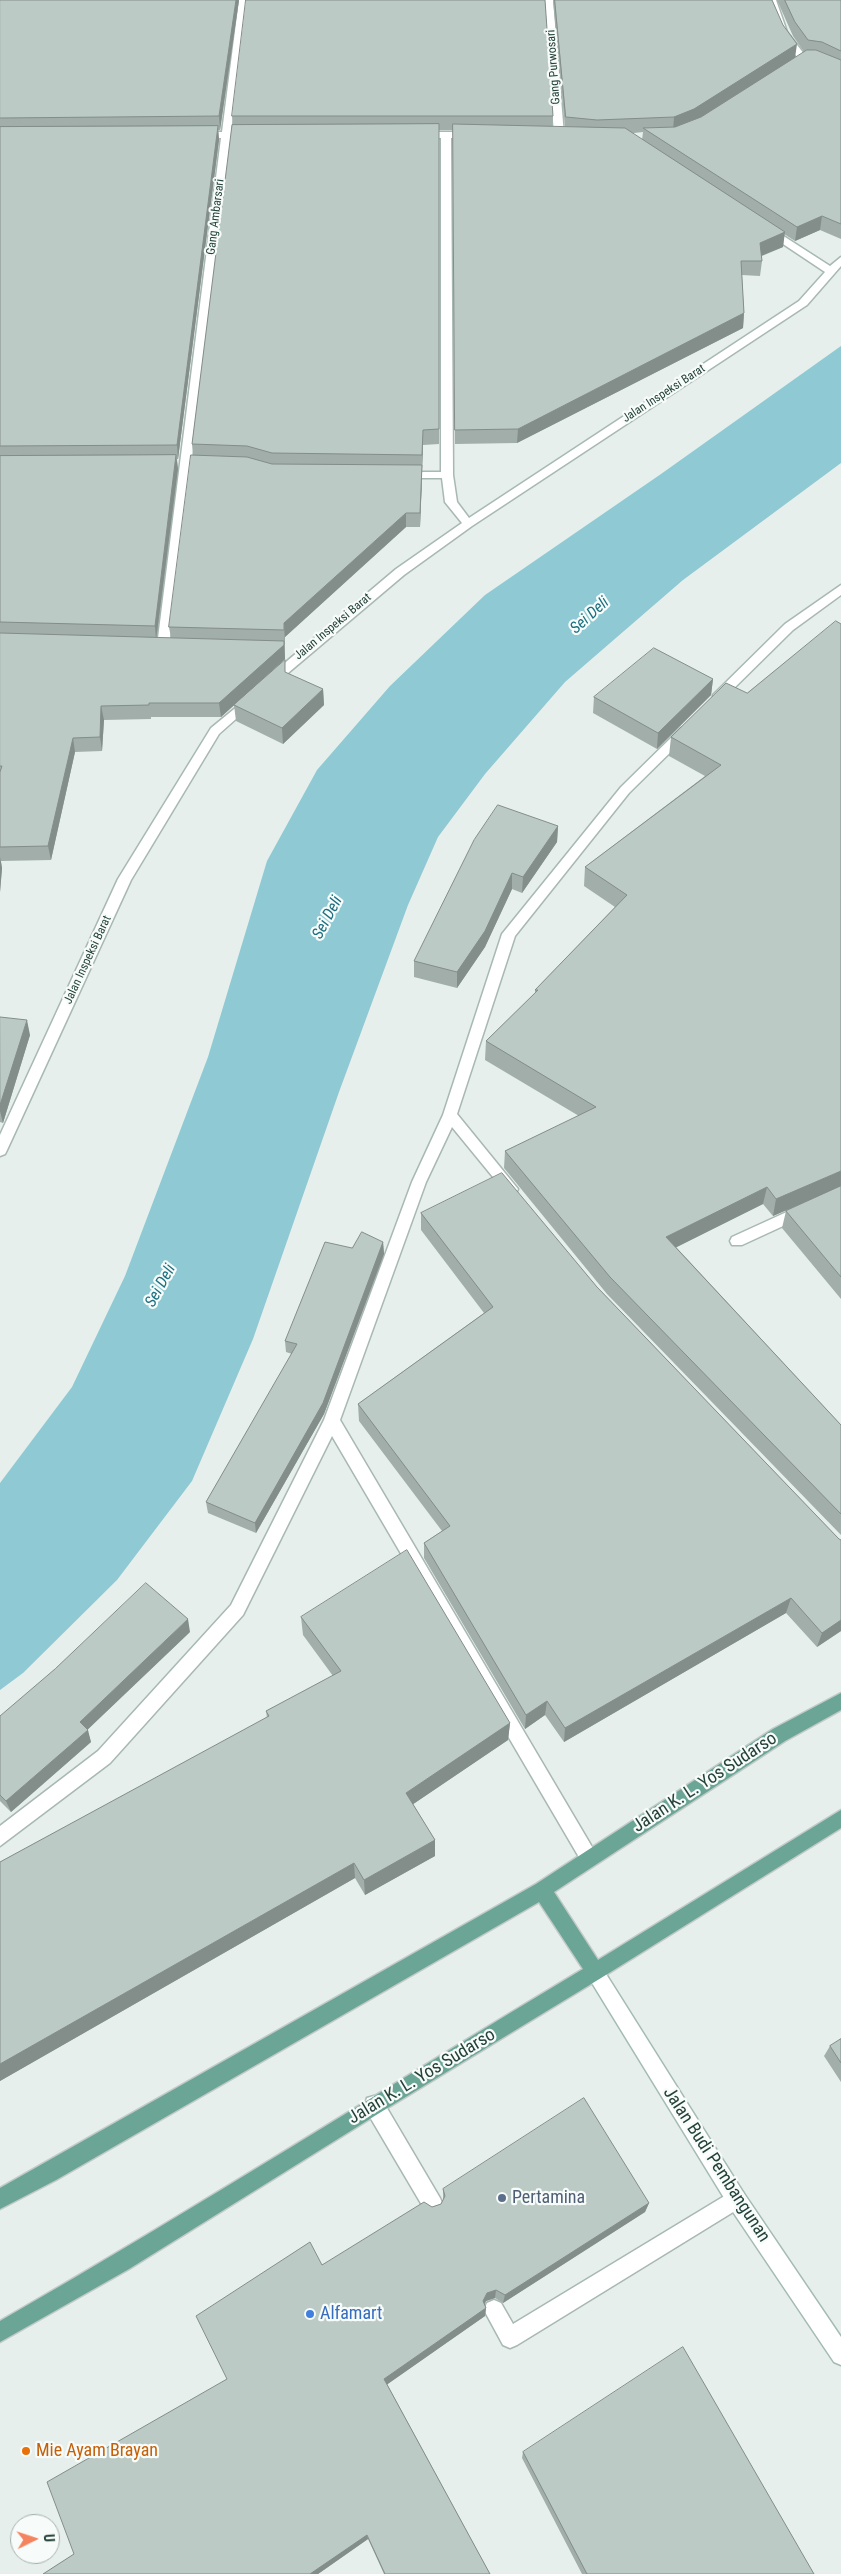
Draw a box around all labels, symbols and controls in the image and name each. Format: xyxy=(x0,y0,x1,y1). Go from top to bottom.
street label: Gang Purwosari xyxy=(544,29,564,105)
street label: Gang Ambarsari xyxy=(204,178,228,256)
street label: Jalan Inspeksi Barat xyxy=(620,362,708,426)
street label: Jalan Inspeksi Barat xyxy=(292,591,374,663)
water label: Sei Deli xyxy=(567,594,613,638)
water label: Sei Deli xyxy=(309,893,347,943)
street label: Jalan Inspeksi Barat xyxy=(61,914,115,1006)
water label: Sei Deli xyxy=(142,1261,180,1311)
street label: Jalan K. L. Yos Sudarso xyxy=(629,1728,781,1838)
street label: Jalan K. L. Yos Sudarso xyxy=(345,2025,499,2129)
street label: Jalan Budi Pembangunan xyxy=(658,2083,774,2247)
place label: Pertamina xyxy=(512,2187,585,2209)
marker: Pertamina xyxy=(496,2192,508,2204)
place label: Alfamart xyxy=(320,2303,382,2325)
marker: Alfamart xyxy=(304,2308,316,2320)
place label: Mie Ayam Brayan xyxy=(36,2440,158,2462)
marker: Mie Ayam Brayan xyxy=(20,2445,32,2457)
north arrow xyxy=(10,2514,60,2564)
text: U xyxy=(41,2533,57,2543)

